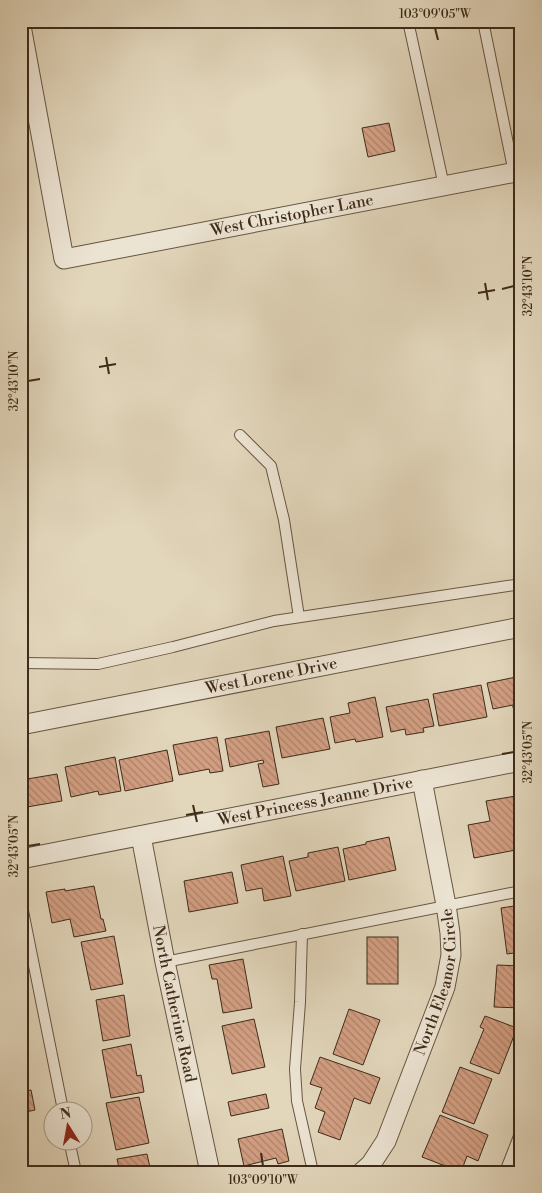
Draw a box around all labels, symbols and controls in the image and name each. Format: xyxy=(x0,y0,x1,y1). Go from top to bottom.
text: 103°09'05"W xyxy=(399,7,472,22)
street label: West Christopher Lane xyxy=(208,190,375,241)
text: 32°43'10"N xyxy=(521,256,536,316)
text: 32°43'10"N xyxy=(7,351,22,411)
street label: West Lorene Drive xyxy=(203,653,339,699)
text: 32°43'05"N xyxy=(521,721,536,783)
street label: West Princess Jeanne Drive xyxy=(215,772,415,830)
text: 32°43'05"N xyxy=(7,815,22,877)
street label: North Eleanor Circle xyxy=(410,907,461,1058)
street label: North Catherine Road xyxy=(148,924,200,1084)
north arrow xyxy=(42,1100,92,1150)
text: N xyxy=(59,1104,73,1124)
text: 103°09'10"W xyxy=(228,1173,299,1188)

